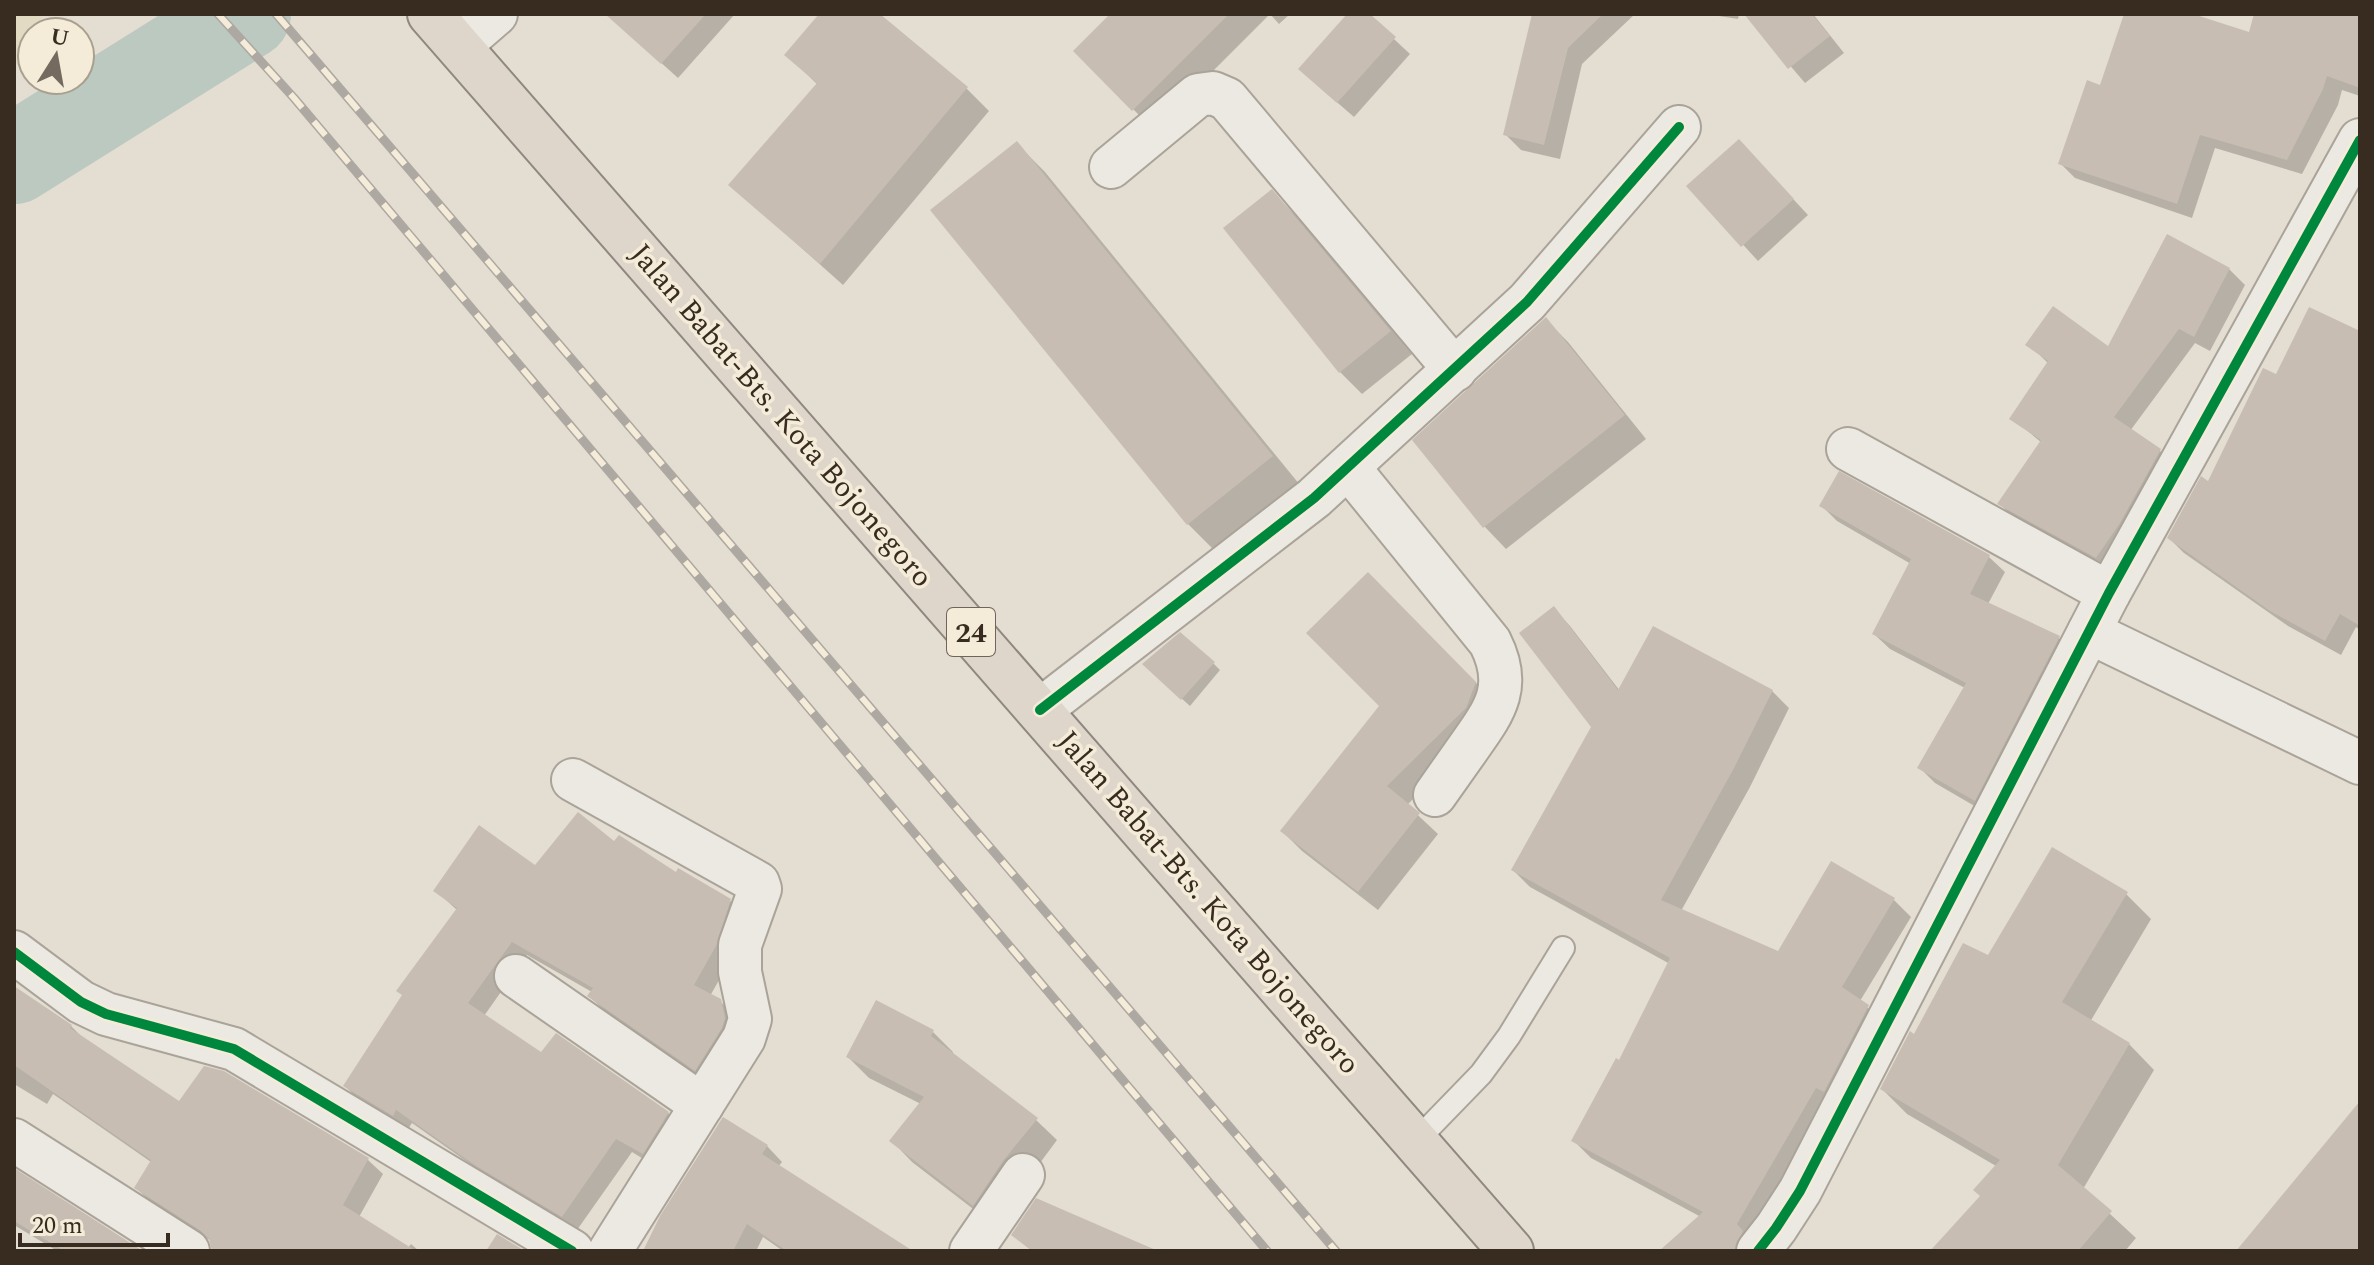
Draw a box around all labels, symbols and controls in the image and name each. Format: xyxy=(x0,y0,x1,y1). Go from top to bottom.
north arrow xyxy=(16,16,96,96)
text: U xyxy=(47,20,72,56)
street label: Jalan Babat-Bts. Kota Bojonegoro xyxy=(618,233,944,598)
road number: 24 xyxy=(947,608,995,656)
street label: Jalan Babat-Bts. Kota Bojonegoro xyxy=(1045,720,1371,1085)
scale bar xyxy=(20,1197,168,1247)
text: 20 m xyxy=(32,1208,83,1244)

